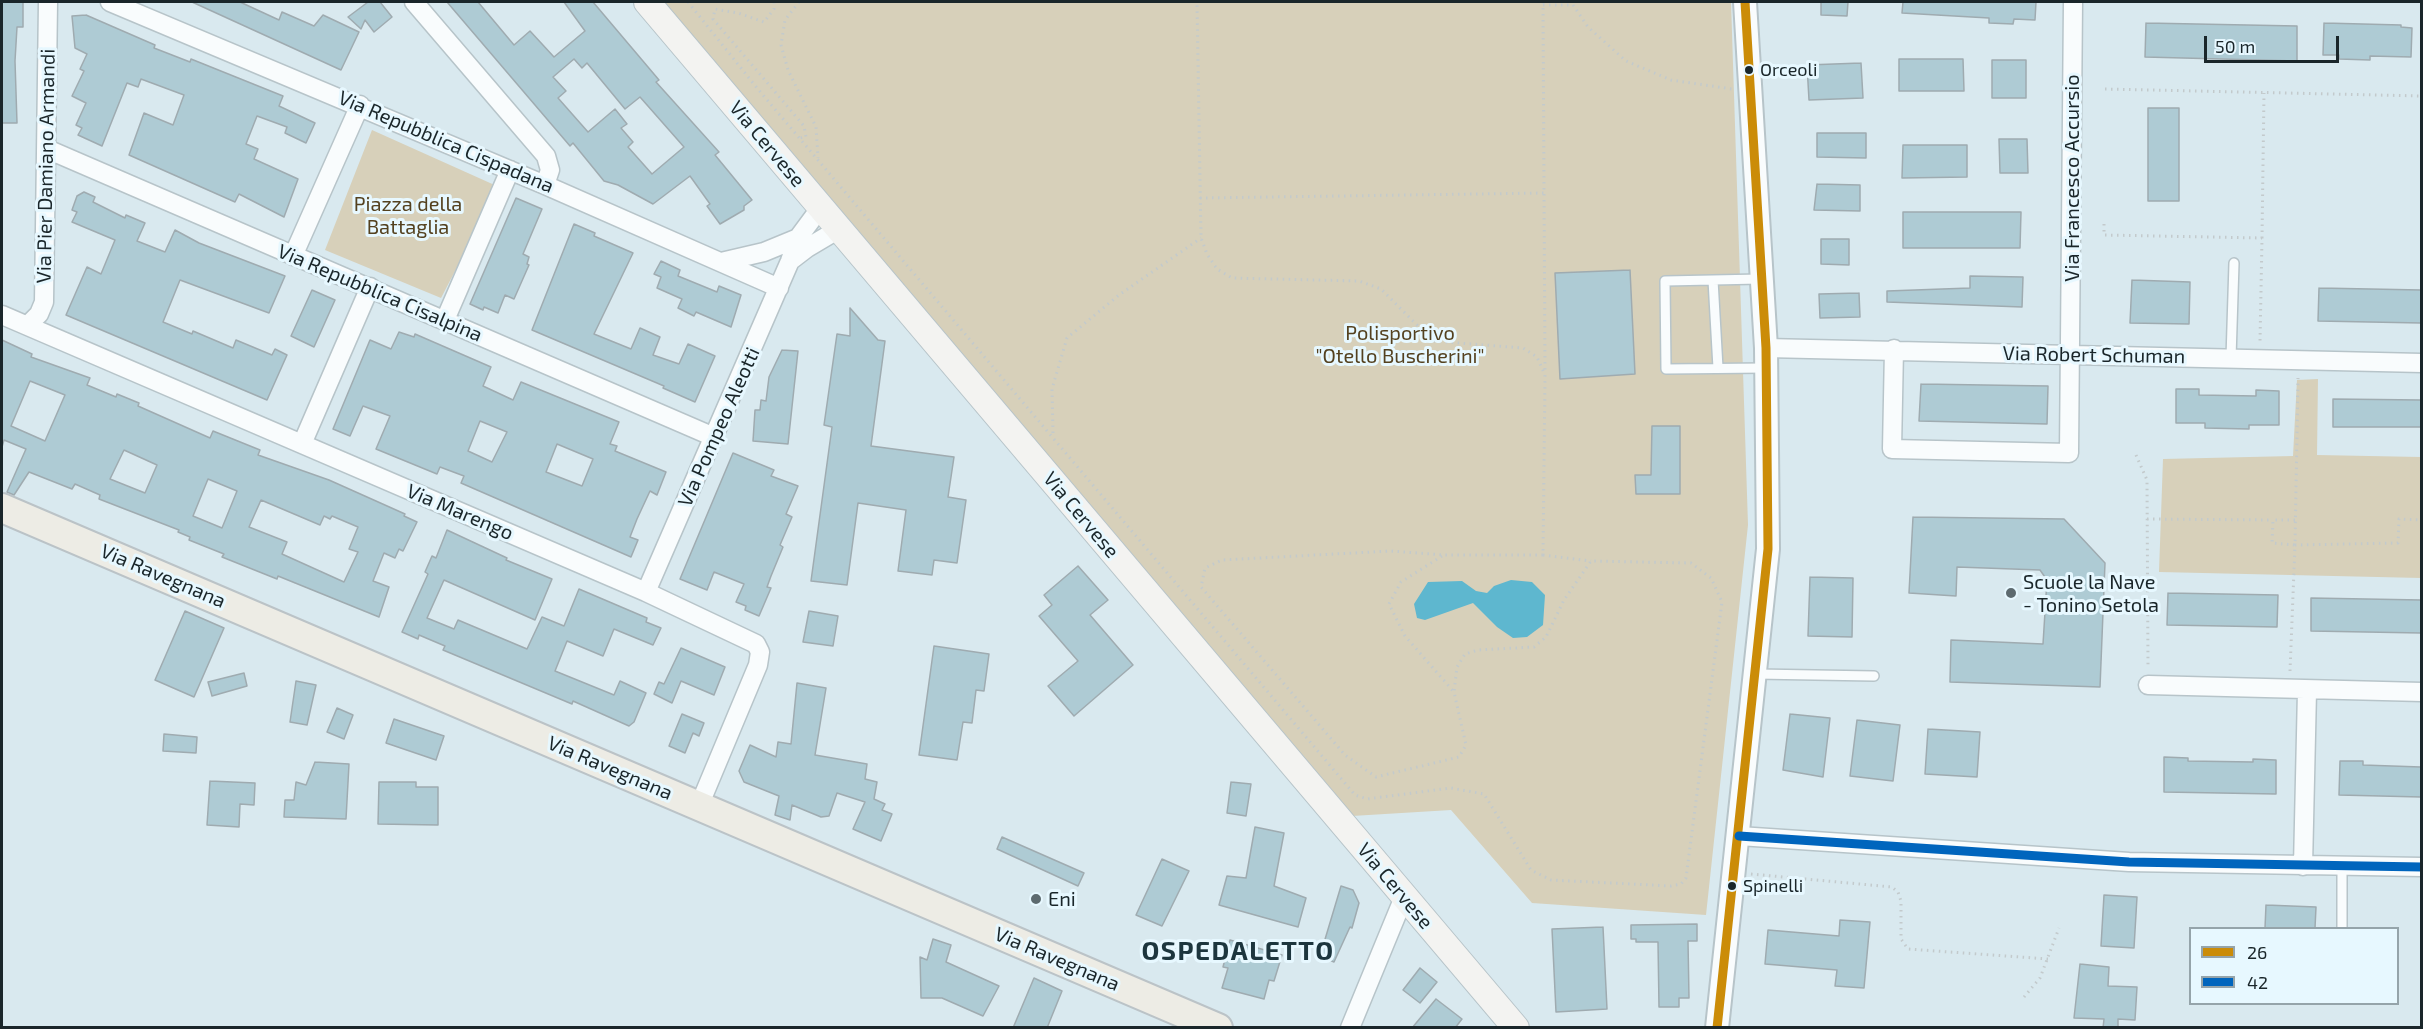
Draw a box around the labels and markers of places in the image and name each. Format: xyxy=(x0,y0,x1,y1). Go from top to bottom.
place label: Orceoli xyxy=(1760,59,1817,81)
marker: Orceoli xyxy=(1743,64,1755,76)
place label: Scuole la Nave - Tonino Setola xyxy=(2023,570,2159,617)
marker: Scuole la Nave - Tonino Setola xyxy=(2004,586,2018,600)
place label: Spinelli xyxy=(1743,875,1803,897)
marker: Spinelli xyxy=(1726,880,1738,892)
place label: Eni xyxy=(1048,887,1076,911)
marker: Eni xyxy=(1029,892,1043,906)

